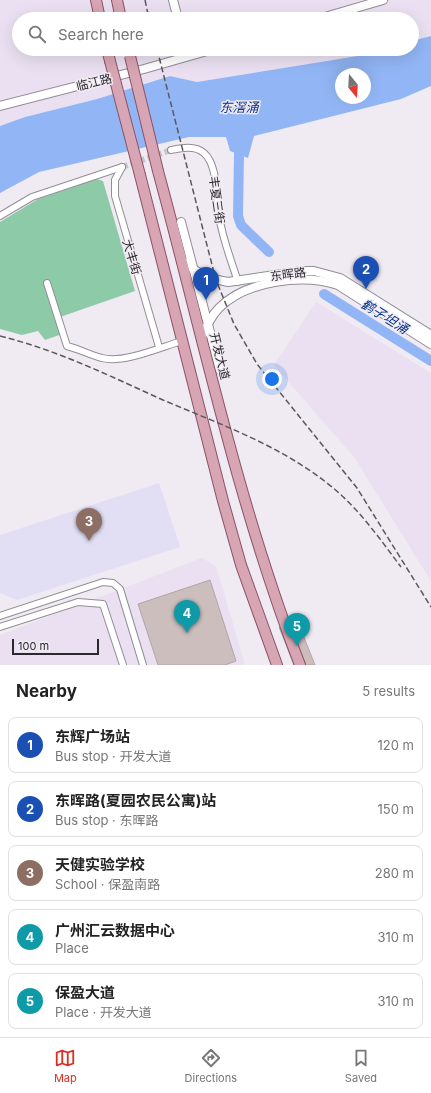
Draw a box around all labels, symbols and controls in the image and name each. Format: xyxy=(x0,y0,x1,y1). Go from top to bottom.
search box xyxy=(12,12,419,56)
icon: search xyxy=(26,23,48,45)
text: Search here xyxy=(58,25,144,44)
north arrow xyxy=(335,68,371,104)
street label: 临江路 xyxy=(75,70,113,94)
water label: 东滘涌 xyxy=(219,99,260,115)
street label: 丰夏三街 xyxy=(206,175,228,225)
street label: 大丰街 xyxy=(120,238,144,276)
pin: 2 xyxy=(353,256,379,289)
street label: 东晖路 xyxy=(269,264,307,284)
pin: 1 xyxy=(193,267,219,300)
water label: 鹤子坦涌 xyxy=(359,295,413,338)
street label: 开发大道 xyxy=(207,331,233,381)
your location xyxy=(262,369,282,389)
pin: 3 xyxy=(76,508,102,541)
pin: 4 xyxy=(174,600,200,633)
pin: 5 xyxy=(284,613,310,646)
scale bar xyxy=(12,637,99,656)
text: 100 m xyxy=(18,639,49,653)
text: Nearby xyxy=(16,681,77,701)
text: 5 results xyxy=(362,683,415,699)
text: 东辉广场站 xyxy=(55,727,130,746)
text: 1 xyxy=(27,737,33,753)
text: 120 m xyxy=(378,737,414,753)
text: Bus stop · 开发大道 xyxy=(55,748,172,764)
text: 东晖路(夏园农民公寓)站 xyxy=(55,791,216,810)
text: 2 xyxy=(26,801,34,817)
text: 150 m xyxy=(378,801,414,817)
text: Bus stop · 东晖路 xyxy=(55,812,159,828)
text: 天健实验学校 xyxy=(55,855,145,874)
text: 3 xyxy=(26,865,34,881)
text: 280 m xyxy=(375,865,414,881)
text: School · 保盈南路 xyxy=(55,876,160,892)
text: 广州汇云数据中心 xyxy=(55,921,175,940)
text: 4 xyxy=(26,929,34,945)
text: 310 m xyxy=(377,929,414,945)
text: Place xyxy=(55,940,89,956)
text: 保盈大道 xyxy=(55,983,115,1002)
text: 5 xyxy=(26,993,34,1009)
text: 310 m xyxy=(377,993,414,1009)
text: Place · 开发大道 xyxy=(55,1004,152,1020)
tab: Map xyxy=(54,1047,77,1085)
tab: Directions xyxy=(185,1047,237,1085)
tab: Saved xyxy=(345,1047,377,1085)

